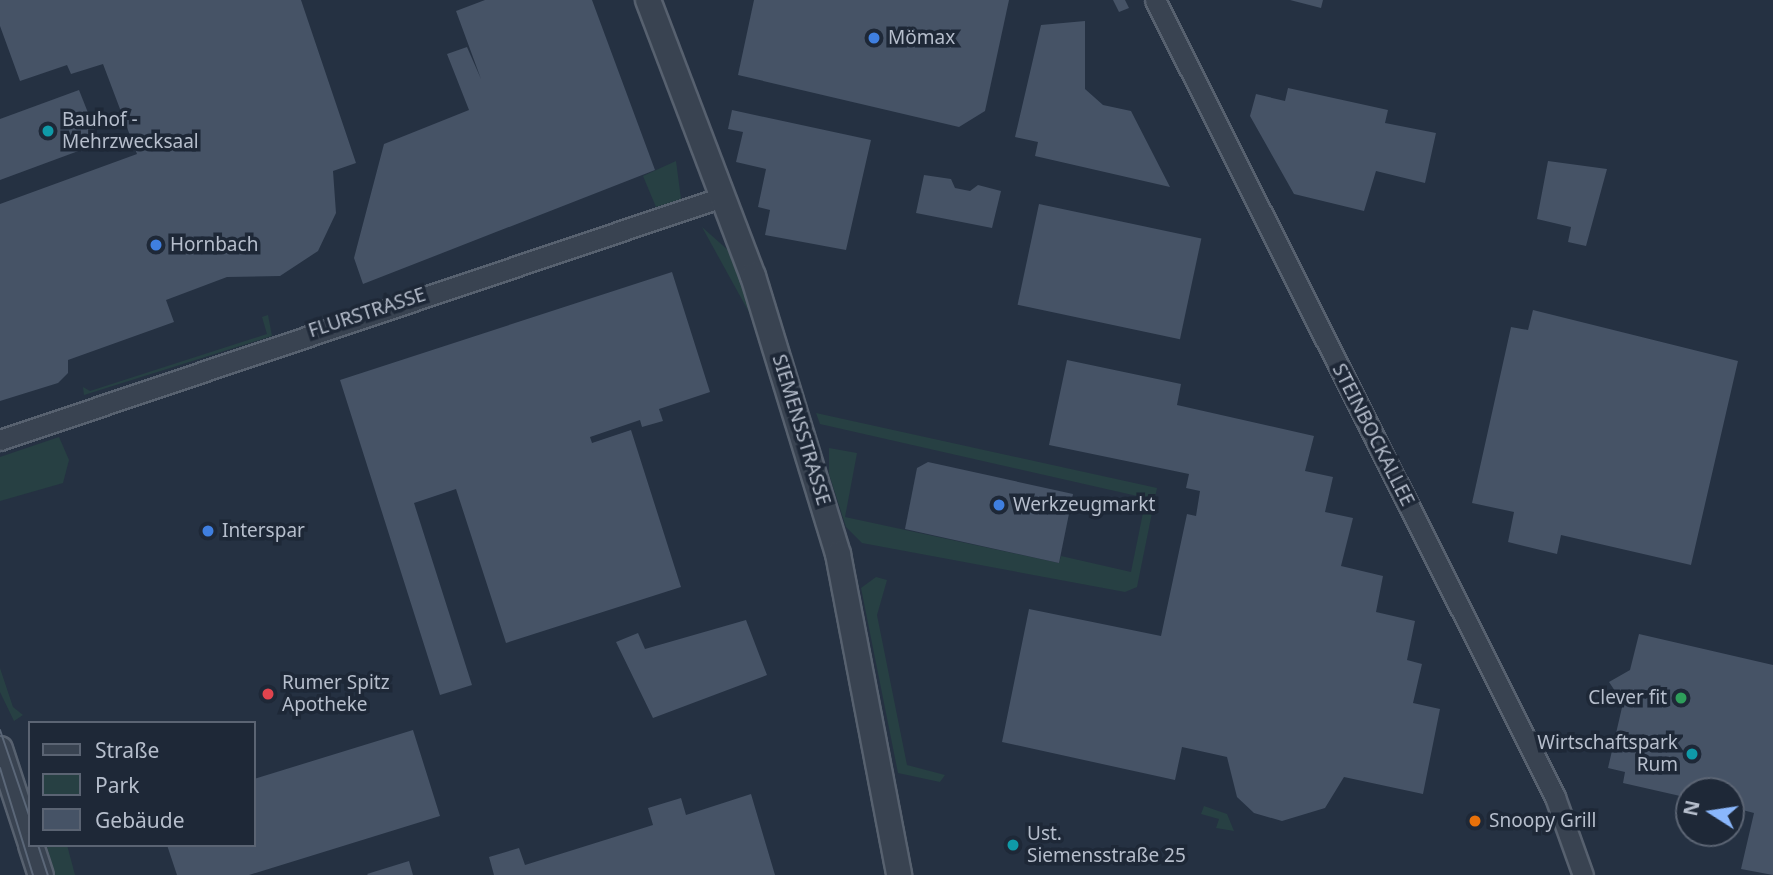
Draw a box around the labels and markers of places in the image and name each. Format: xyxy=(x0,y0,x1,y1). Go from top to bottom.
place label: Mömax xyxy=(888,27,955,49)
marker: Mömax xyxy=(866,30,882,46)
place label: Bauhof - Mehrzwecksaal xyxy=(62,109,199,153)
marker: Bauhof - Mehrzwecksaal xyxy=(40,123,56,139)
place label: Hornbach xyxy=(170,234,258,256)
marker: Hornbach xyxy=(148,237,164,253)
place label: Werkzeugmarkt xyxy=(1013,494,1155,516)
marker: Werkzeugmarkt xyxy=(991,497,1007,513)
place label: Interspar xyxy=(222,520,305,542)
marker: Interspar xyxy=(200,523,216,539)
place label: Rumer Spitz Apotheke xyxy=(282,672,390,716)
marker: Rumer Spitz Apotheke xyxy=(260,686,276,702)
place label: Clever fit xyxy=(1588,687,1667,709)
marker: Clever fit xyxy=(1673,690,1689,706)
place label: Wirtschaftspark Rum xyxy=(1537,732,1678,776)
marker: Wirtschaftspark Rum xyxy=(1684,746,1700,762)
place label: Snoopy Grill xyxy=(1489,810,1596,832)
marker: Snoopy Grill xyxy=(1467,813,1483,829)
place label: Ust. Siemensstraße 25 xyxy=(1027,823,1186,867)
marker: Ust. Siemensstraße 25 xyxy=(1005,837,1021,853)

